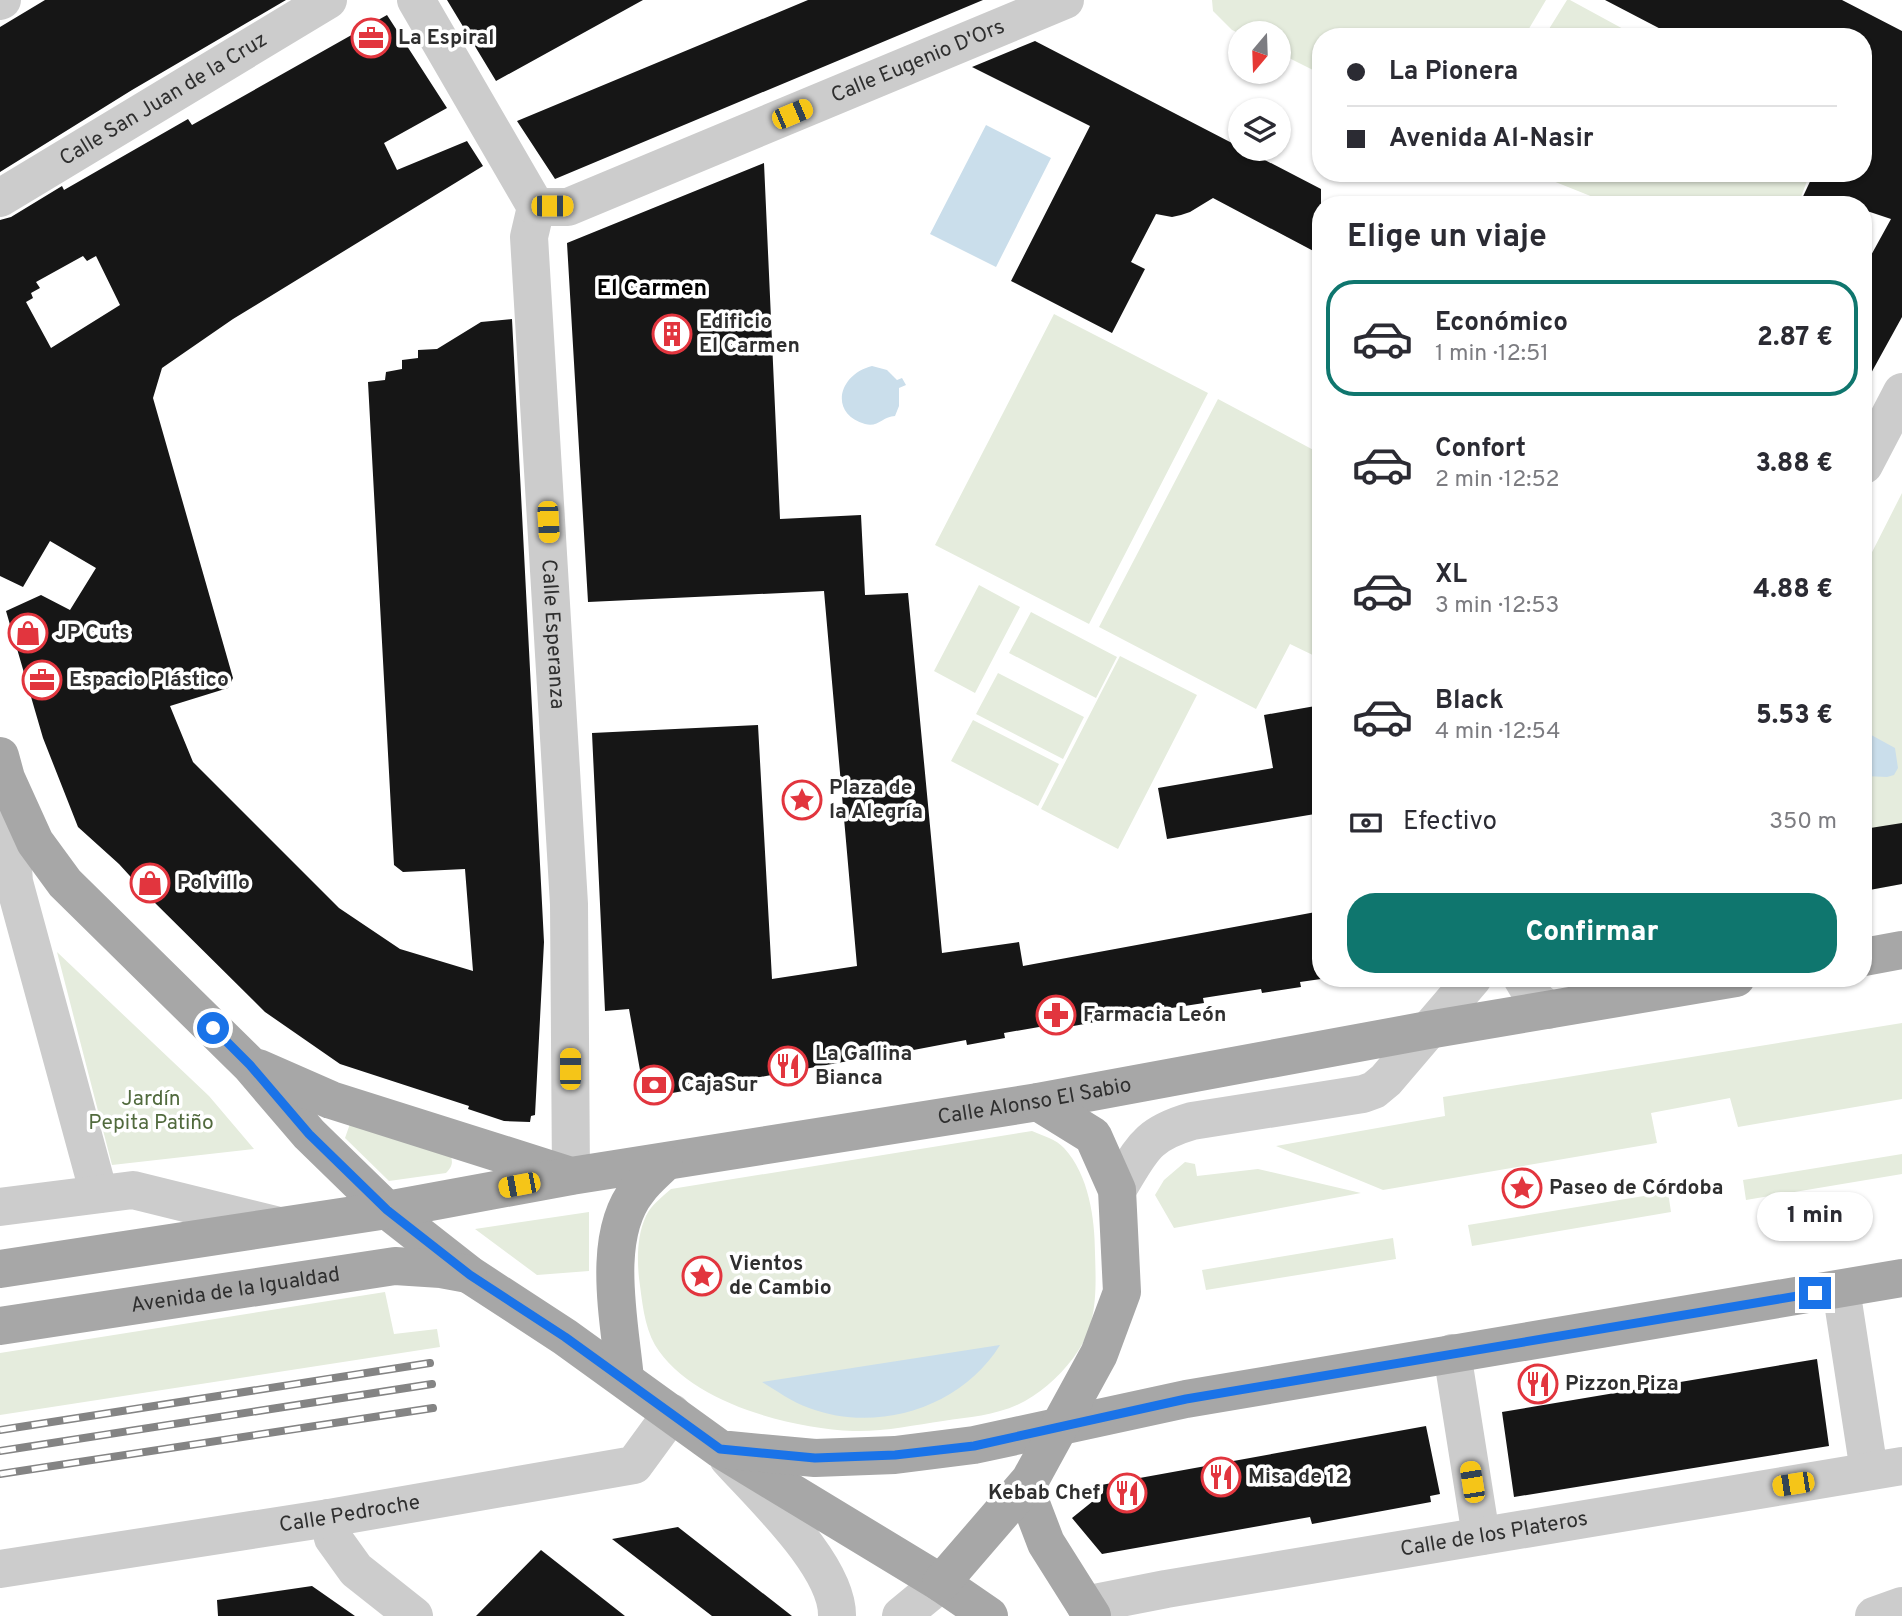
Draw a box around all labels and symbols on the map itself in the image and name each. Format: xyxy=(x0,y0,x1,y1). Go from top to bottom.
street label: Calle Eugenio D'Ors xyxy=(827,13,1009,109)
office icon: La Espiral xyxy=(350,17,392,59)
north arrow xyxy=(1228,21,1292,84)
place label: La Espiral xyxy=(398,25,494,52)
street label: Calle San Juan de la Cruz xyxy=(55,26,272,172)
car xyxy=(769,96,816,132)
car xyxy=(532,196,574,217)
district label: El Carmen xyxy=(597,275,707,304)
place label: Edificio El Carmen xyxy=(699,309,800,360)
building icon: Edificio El Carmen xyxy=(651,313,693,355)
car xyxy=(537,500,560,544)
street label: Calle Esperanza xyxy=(535,558,571,710)
shop icon: JP Cuts xyxy=(7,612,49,654)
place label: JP Cuts xyxy=(55,620,130,647)
office icon: Espacio Plástico xyxy=(21,659,63,701)
place label: Espacio Plástico xyxy=(69,667,229,694)
place label: Plaza de la Alegría xyxy=(829,775,923,826)
place icon: Plaza de la Alegría xyxy=(781,779,823,821)
shop icon: Polvillo xyxy=(129,862,171,904)
place label: Polvillo xyxy=(177,870,250,897)
pharmacy icon: Farmacia León xyxy=(1035,994,1077,1036)
place label: Farmacia León xyxy=(1083,1002,1226,1029)
route start xyxy=(197,1012,229,1044)
place label: La Gallina Bianca xyxy=(815,1041,912,1092)
restaurant icon: La Gallina Bianca xyxy=(767,1045,809,1087)
car xyxy=(560,1048,581,1090)
bank icon: CajaSur xyxy=(633,1064,675,1106)
place label: CajaSur xyxy=(681,1072,758,1099)
street label: Calle Alonso El Sabio xyxy=(936,1072,1134,1131)
park label: Jardín Pepita Patiño xyxy=(88,1086,214,1137)
place icon: Paseo de Córdoba xyxy=(1501,1167,1543,1209)
car xyxy=(497,1171,542,1199)
place label: Paseo de Córdoba xyxy=(1549,1175,1723,1202)
callout: 1 min xyxy=(1757,1192,1873,1240)
place label: Vientos de Cambio xyxy=(729,1251,832,1302)
place icon: Vientos de Cambio xyxy=(681,1255,723,1297)
street label: Avenida de la Igualdad xyxy=(129,1261,342,1319)
route end xyxy=(1799,1277,1831,1309)
restaurant icon: Pizzon Piza xyxy=(1517,1363,1559,1405)
place label: Pizzon Piza xyxy=(1565,1371,1679,1398)
restaurant icon: Misa de 12 xyxy=(1200,1456,1242,1498)
car xyxy=(1459,1460,1486,1504)
place label: Misa de 12 xyxy=(1248,1464,1348,1491)
car xyxy=(1771,1470,1816,1498)
restaurant icon: Kebab Chef xyxy=(1106,1472,1148,1514)
place label: Kebab Chef xyxy=(988,1480,1100,1507)
street label: Calle Pedroche xyxy=(277,1489,422,1539)
street label: Calle de los Plateros xyxy=(1398,1505,1590,1563)

